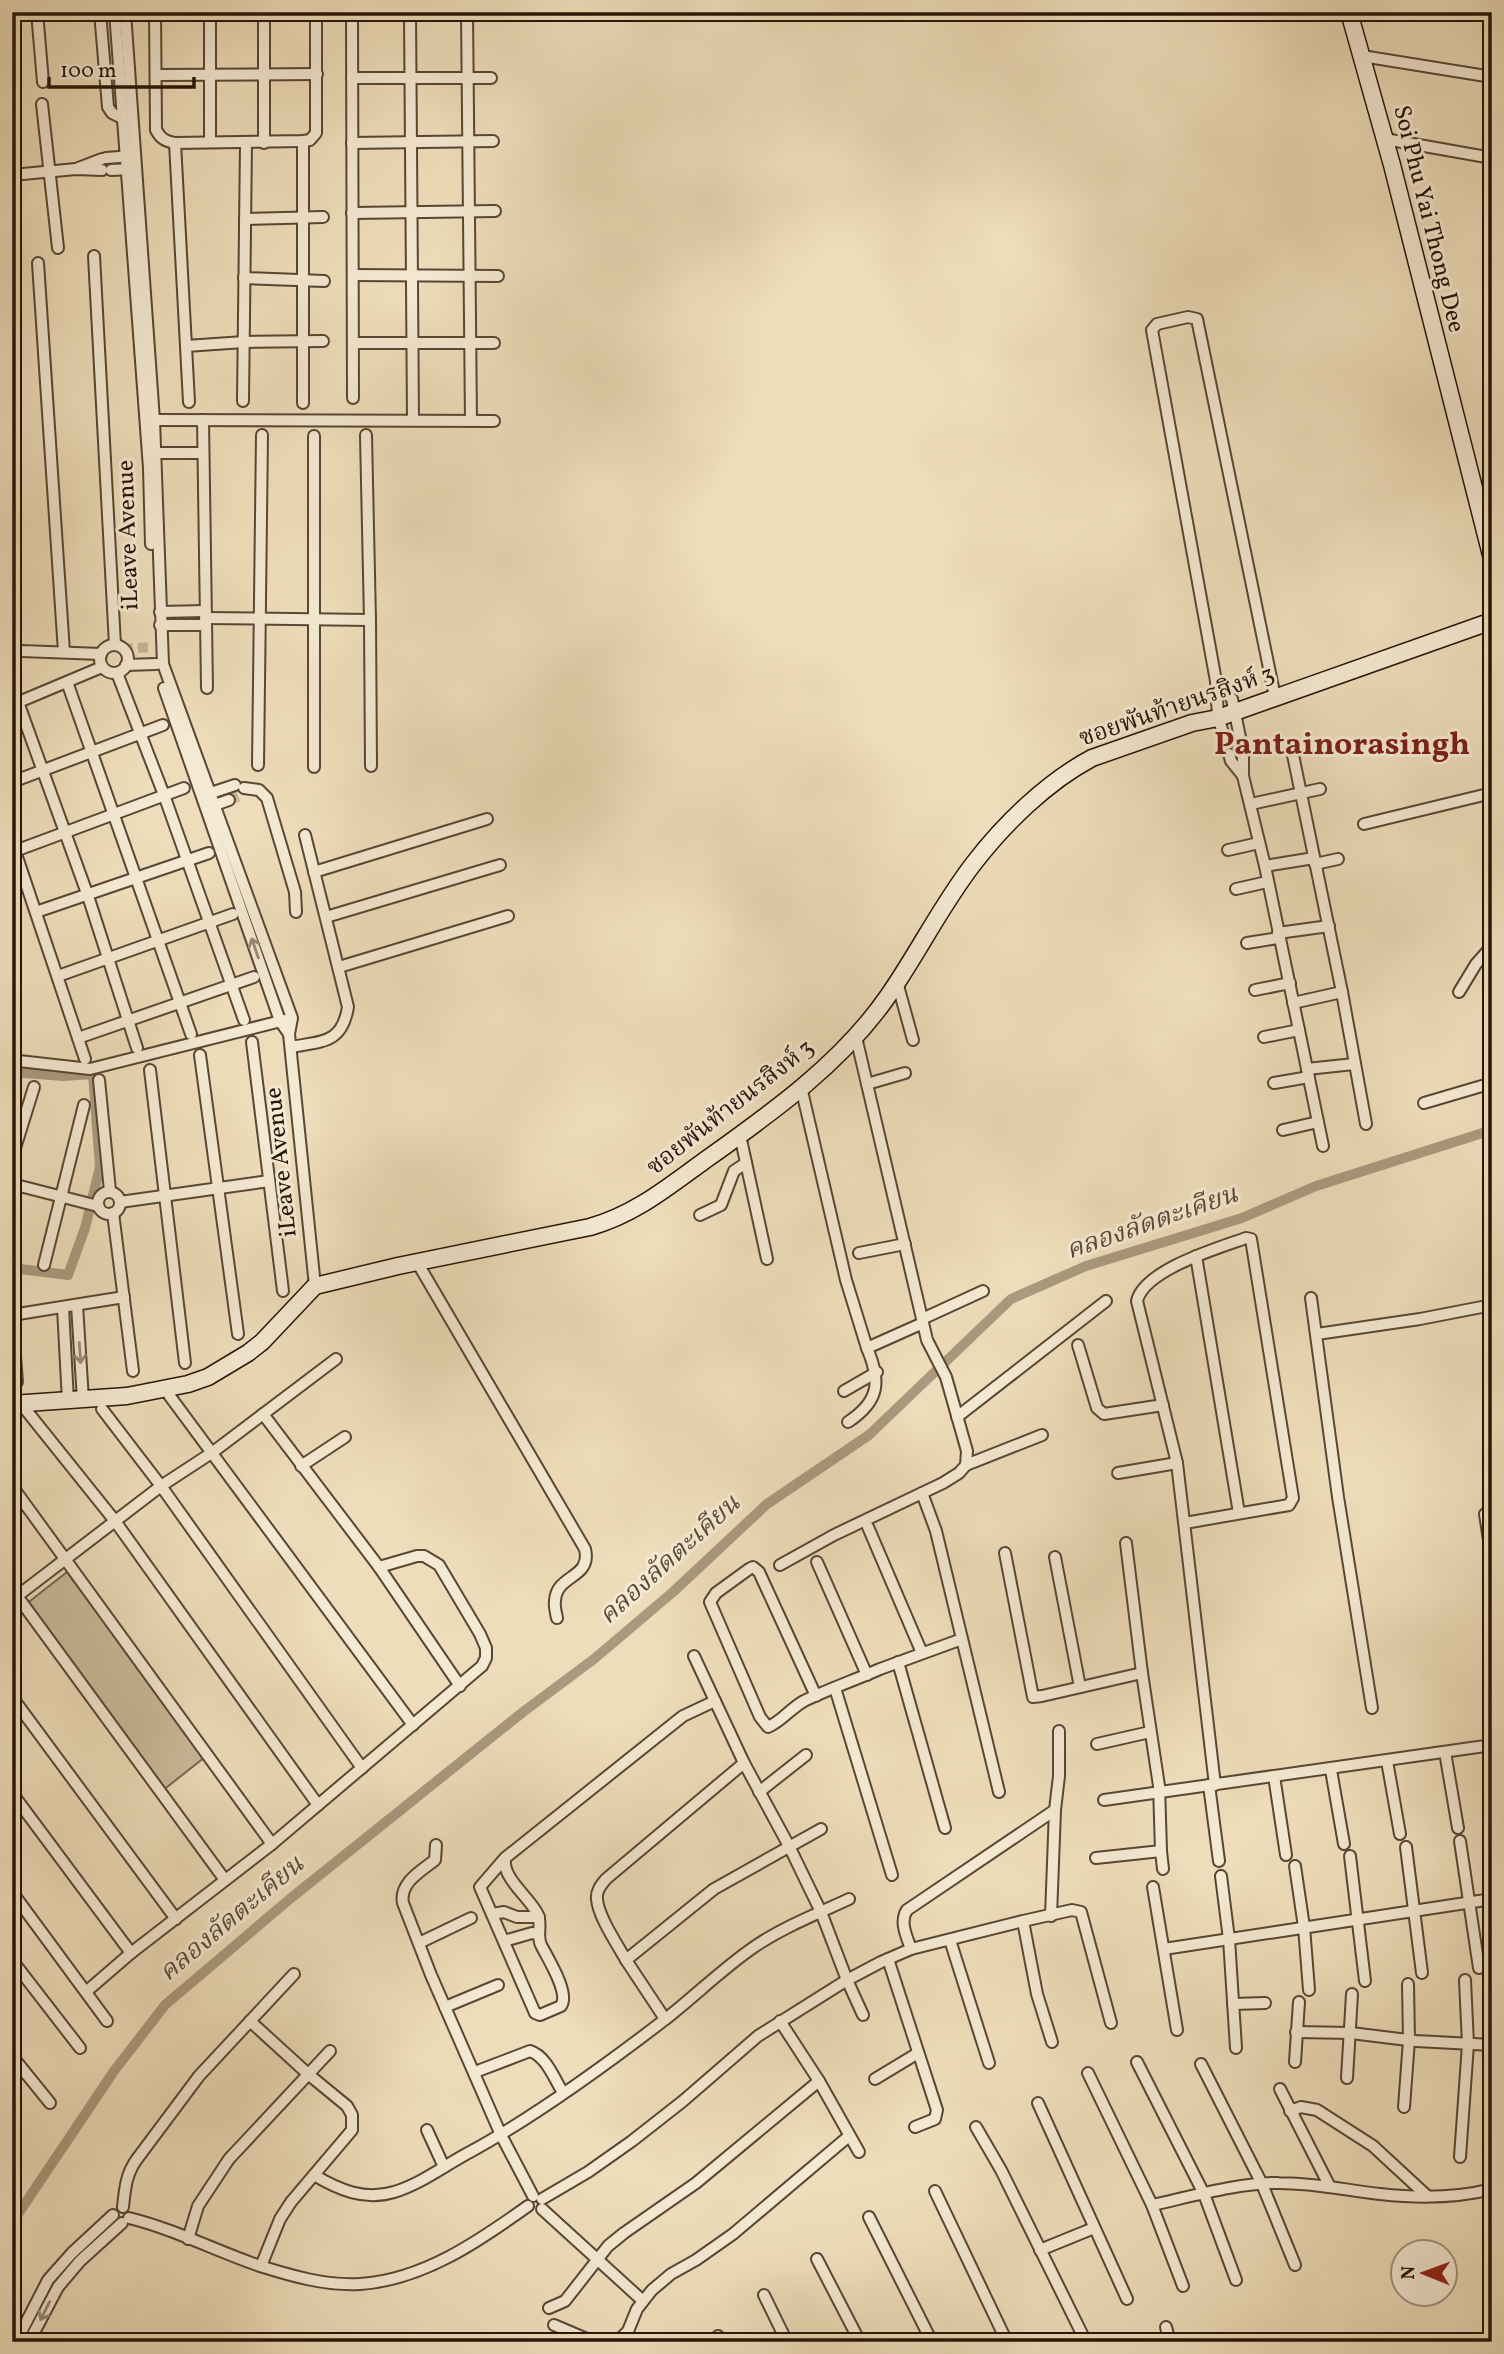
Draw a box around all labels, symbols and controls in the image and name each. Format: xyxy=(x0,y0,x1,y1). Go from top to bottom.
scale bar xyxy=(49,46,194,90)
text: 100 m xyxy=(60,57,117,86)
street label: Soi Phu Yai Thong Dee xyxy=(1383,102,1473,336)
street label: iLeave Avenue xyxy=(109,459,149,611)
street label: ซอยพันท้ายนรสิงห์ 3 xyxy=(1075,657,1279,756)
district label: Pantainorasingh xyxy=(1214,724,1470,768)
one-way arrow xyxy=(248,938,260,960)
street label: ซอยพันท้ายนรสิงห์ 3 xyxy=(639,1031,822,1184)
street label: iLeave Avenue xyxy=(257,1085,307,1239)
water label: คลองลัดตะเคียน xyxy=(1061,1176,1244,1269)
one-way arrow xyxy=(74,1341,87,1363)
water label: คลองลัดตะเคียน xyxy=(591,1486,749,1633)
water label: คลองลัดตะเคียน xyxy=(152,1847,313,1990)
north arrow xyxy=(1388,2238,1458,2308)
text: N xyxy=(1396,2265,1422,2280)
one-way arrow xyxy=(38,2300,52,2321)

